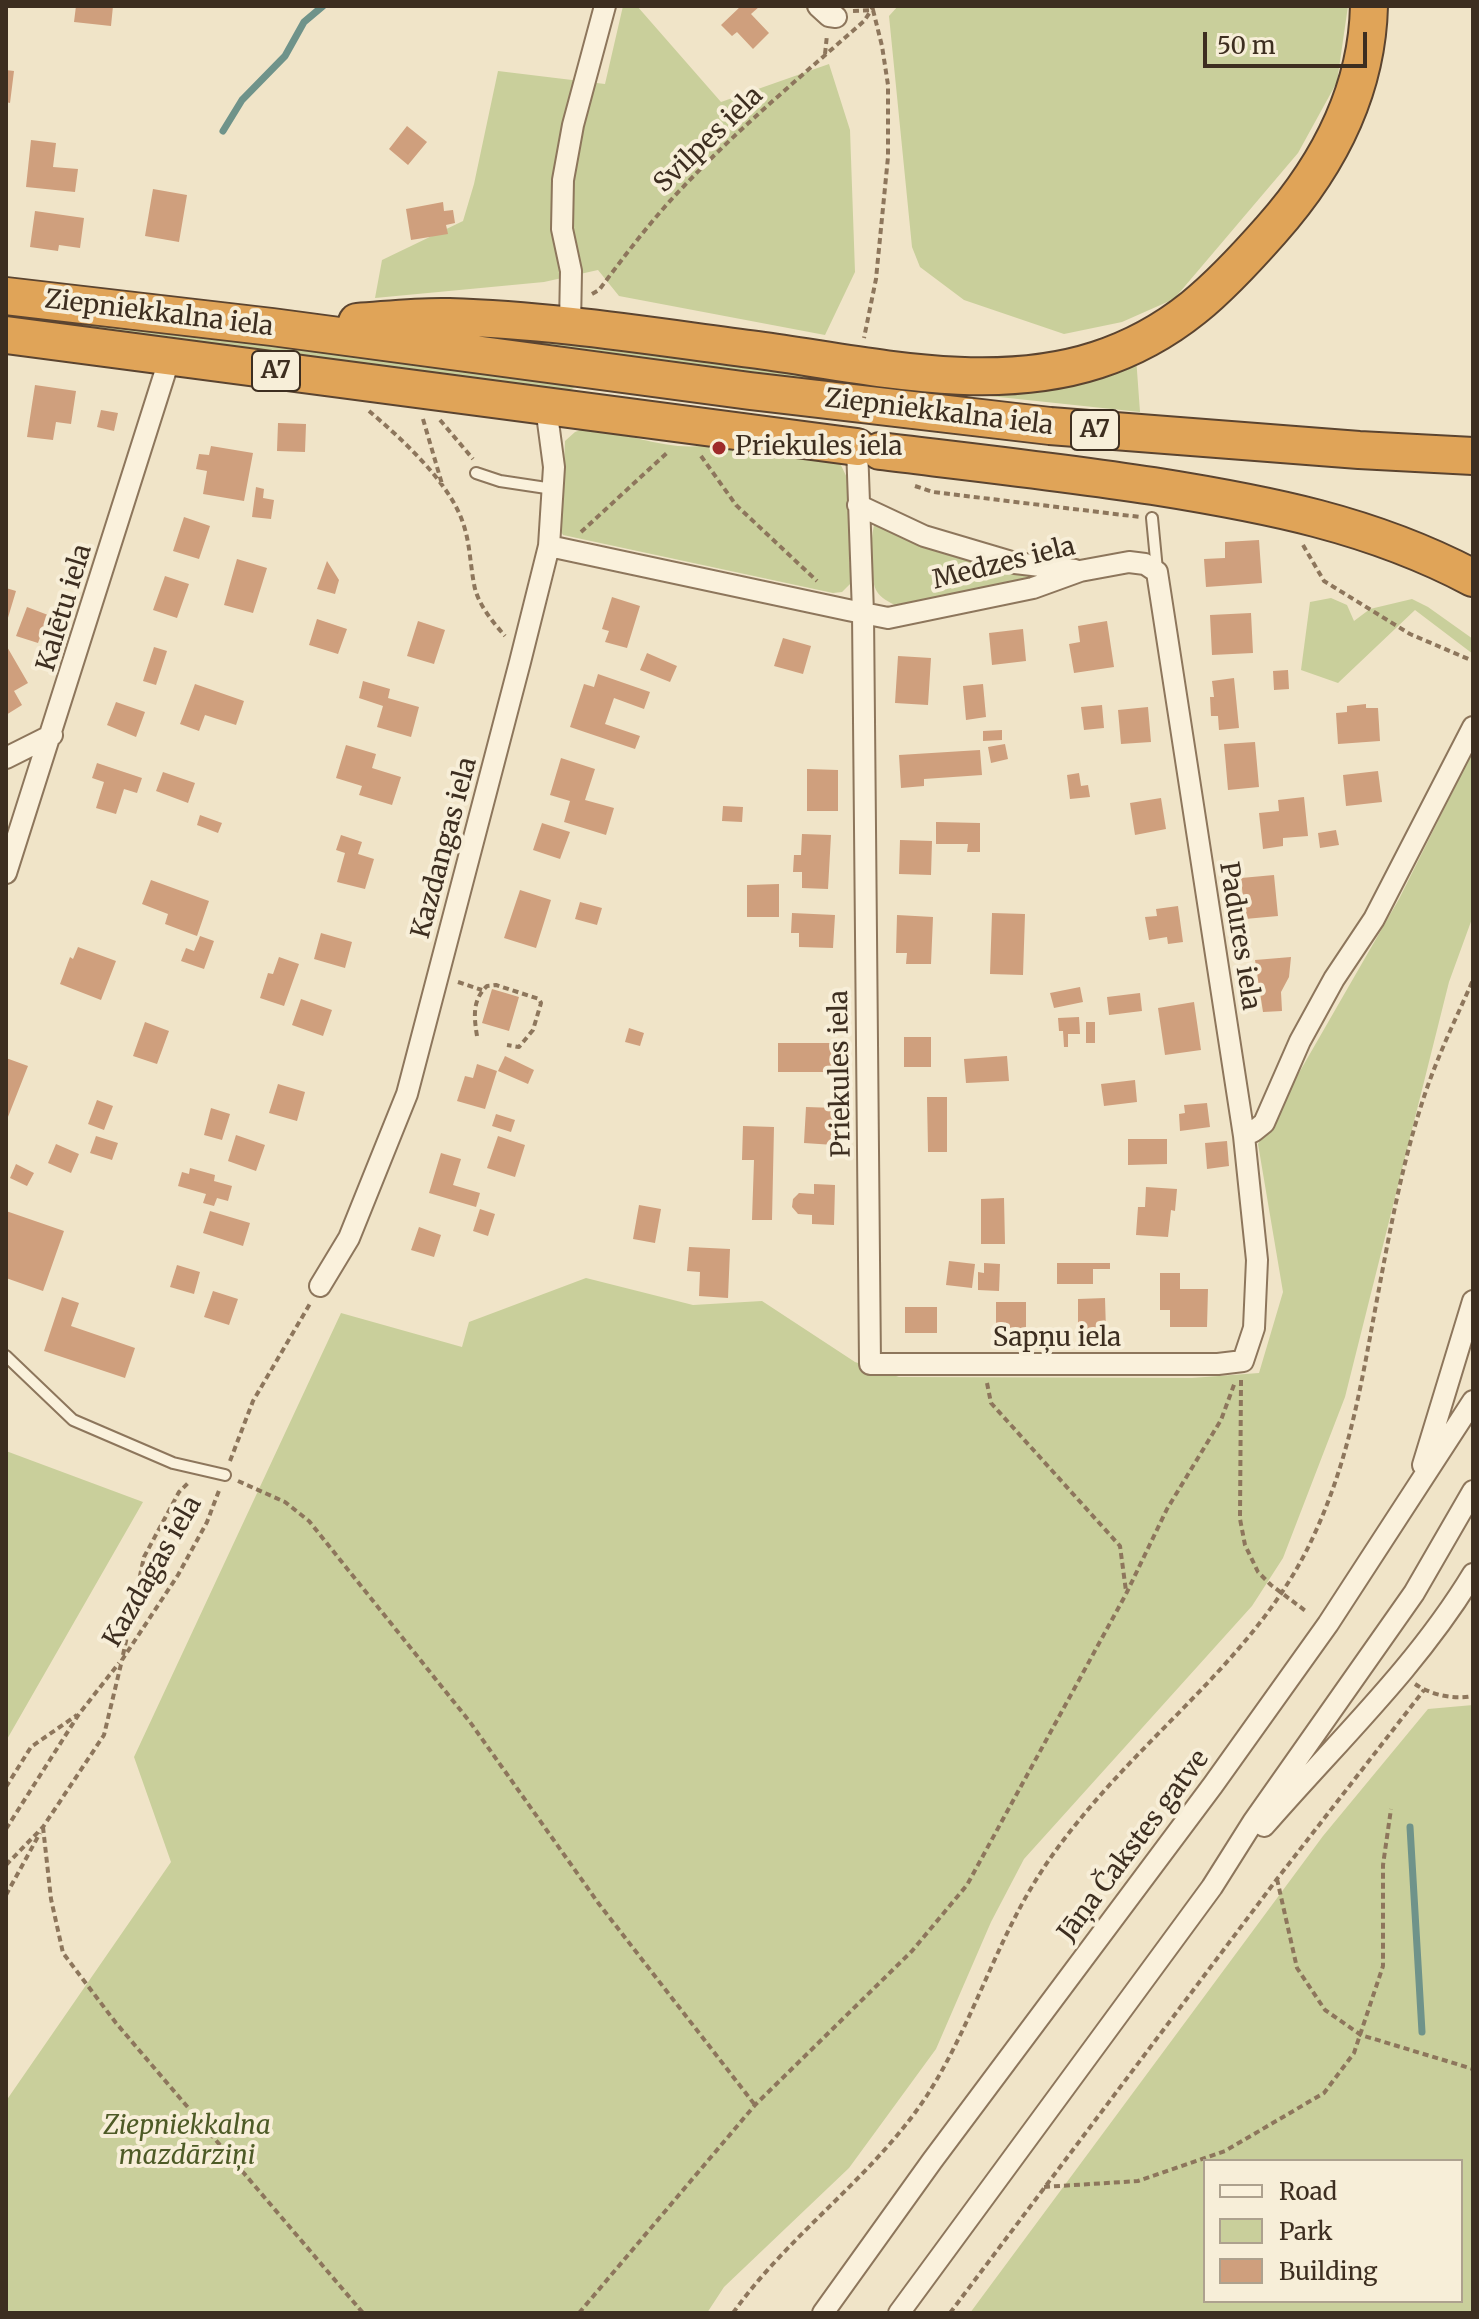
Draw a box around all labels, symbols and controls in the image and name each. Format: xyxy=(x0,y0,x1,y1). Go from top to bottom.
scale bar xyxy=(1207,16,1371,66)
text: 50 m xyxy=(1217,30,1276,61)
street label: Svilpes iela xyxy=(648,80,770,200)
street label: Ziepniekkalna iela xyxy=(43,285,275,343)
road number: A7 xyxy=(252,351,300,391)
street label: Ziepniekkalna iela xyxy=(823,384,1055,442)
road number: A7 xyxy=(1071,410,1119,450)
place label: Priekules iela xyxy=(735,432,902,464)
marker: Priekules iela xyxy=(710,439,728,457)
street label: Medzes iela xyxy=(929,531,1079,597)
street label: Kalētu iela xyxy=(31,541,99,675)
street label: Kazdangas iela xyxy=(406,754,484,942)
street label: Padures iela xyxy=(1212,860,1266,1012)
street label: Priekules iela xyxy=(824,990,858,1158)
street label: Sapņu iela xyxy=(993,1323,1121,1355)
street label: Kazdagas iela xyxy=(97,1491,209,1653)
street label: Jāņa Čakstes gatve xyxy=(1052,1744,1216,1948)
park label: Ziepniekkalna mazdārziņi xyxy=(103,2111,271,2172)
legend xyxy=(1203,2159,1463,2303)
text: Road xyxy=(1279,2176,1337,2207)
text: Park xyxy=(1279,2216,1332,2247)
text: Building xyxy=(1279,2256,1378,2287)

